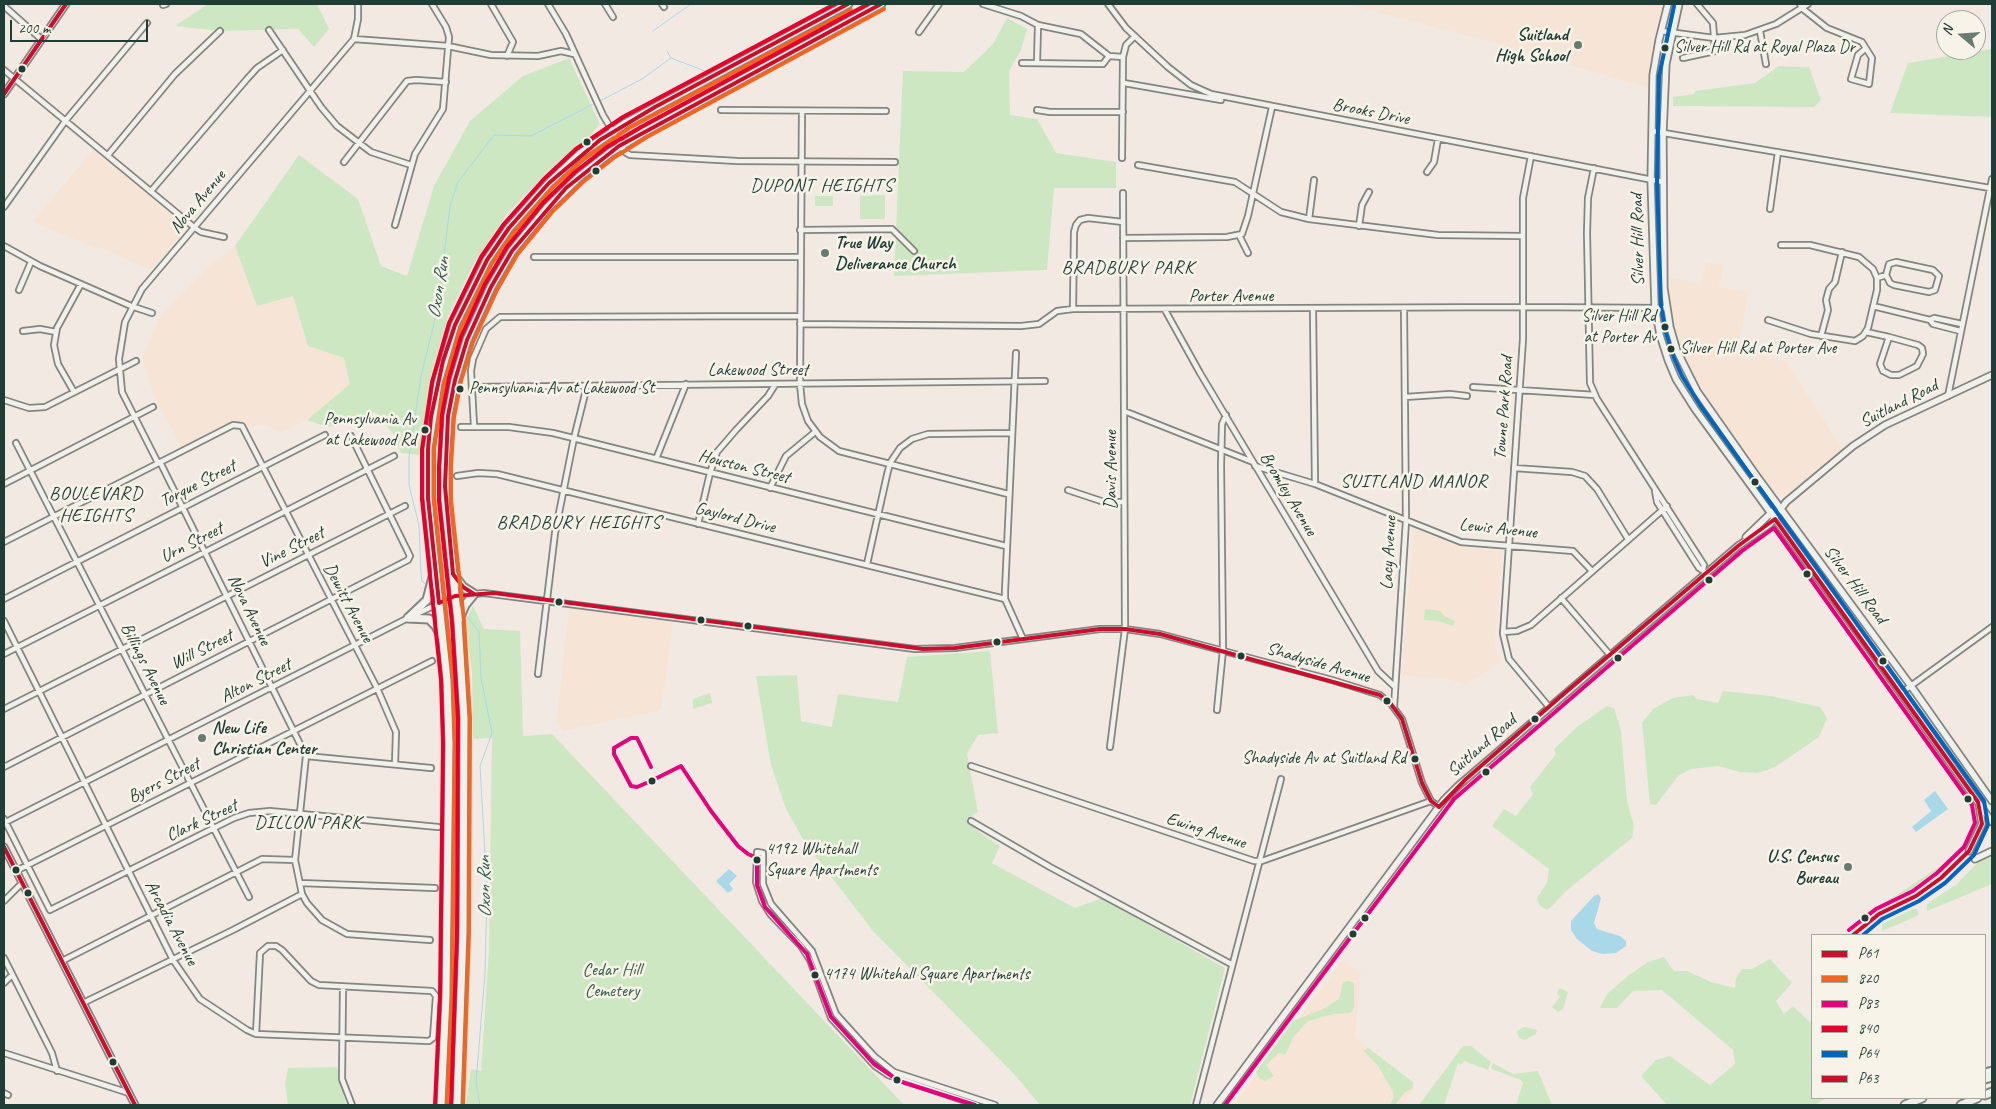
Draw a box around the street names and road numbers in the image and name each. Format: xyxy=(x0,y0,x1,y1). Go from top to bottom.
street label: Brooks Drive xyxy=(1331,94,1411,130)
street label: Nova Avenue xyxy=(165,166,231,238)
street label: Silver Hill Road xyxy=(1626,194,1650,286)
street label: Porter Avenue xyxy=(1189,285,1273,307)
street label: Towne Park Road xyxy=(1490,356,1518,460)
street label: Lakewood Street xyxy=(708,359,808,381)
street label: Suitland Road xyxy=(1856,375,1942,433)
street label: Davis Avenue xyxy=(1100,430,1122,510)
street label: Houston Street xyxy=(696,445,792,489)
street label: Bromley Avenue xyxy=(1255,448,1321,540)
street label: Torque Street xyxy=(156,456,240,512)
street label: Gaylord Drive xyxy=(693,498,777,538)
street label: Lewis Avenue xyxy=(1458,514,1538,544)
street label: Lacy Avenue xyxy=(1376,516,1402,590)
street label: Urn Street xyxy=(157,518,227,568)
street label: Vine Street xyxy=(256,523,328,573)
street label: Silver Hill Road xyxy=(1819,542,1891,628)
street label: Dewitt Avenue xyxy=(318,560,378,646)
street label: Nova Avenue xyxy=(223,571,275,649)
street label: Billings Avenue xyxy=(115,620,175,708)
street label: Will Street xyxy=(167,625,237,675)
street label: Shadyside Avenue xyxy=(1264,638,1372,688)
street label: Alton Street xyxy=(217,654,295,708)
street label: Suitland Road xyxy=(1443,710,1521,782)
street label: Byers Street xyxy=(124,754,204,808)
street label: Clark Street xyxy=(163,795,241,847)
street label: Ewing Avenue xyxy=(1163,808,1249,854)
street label: Arcadia Avenue xyxy=(140,877,202,969)

